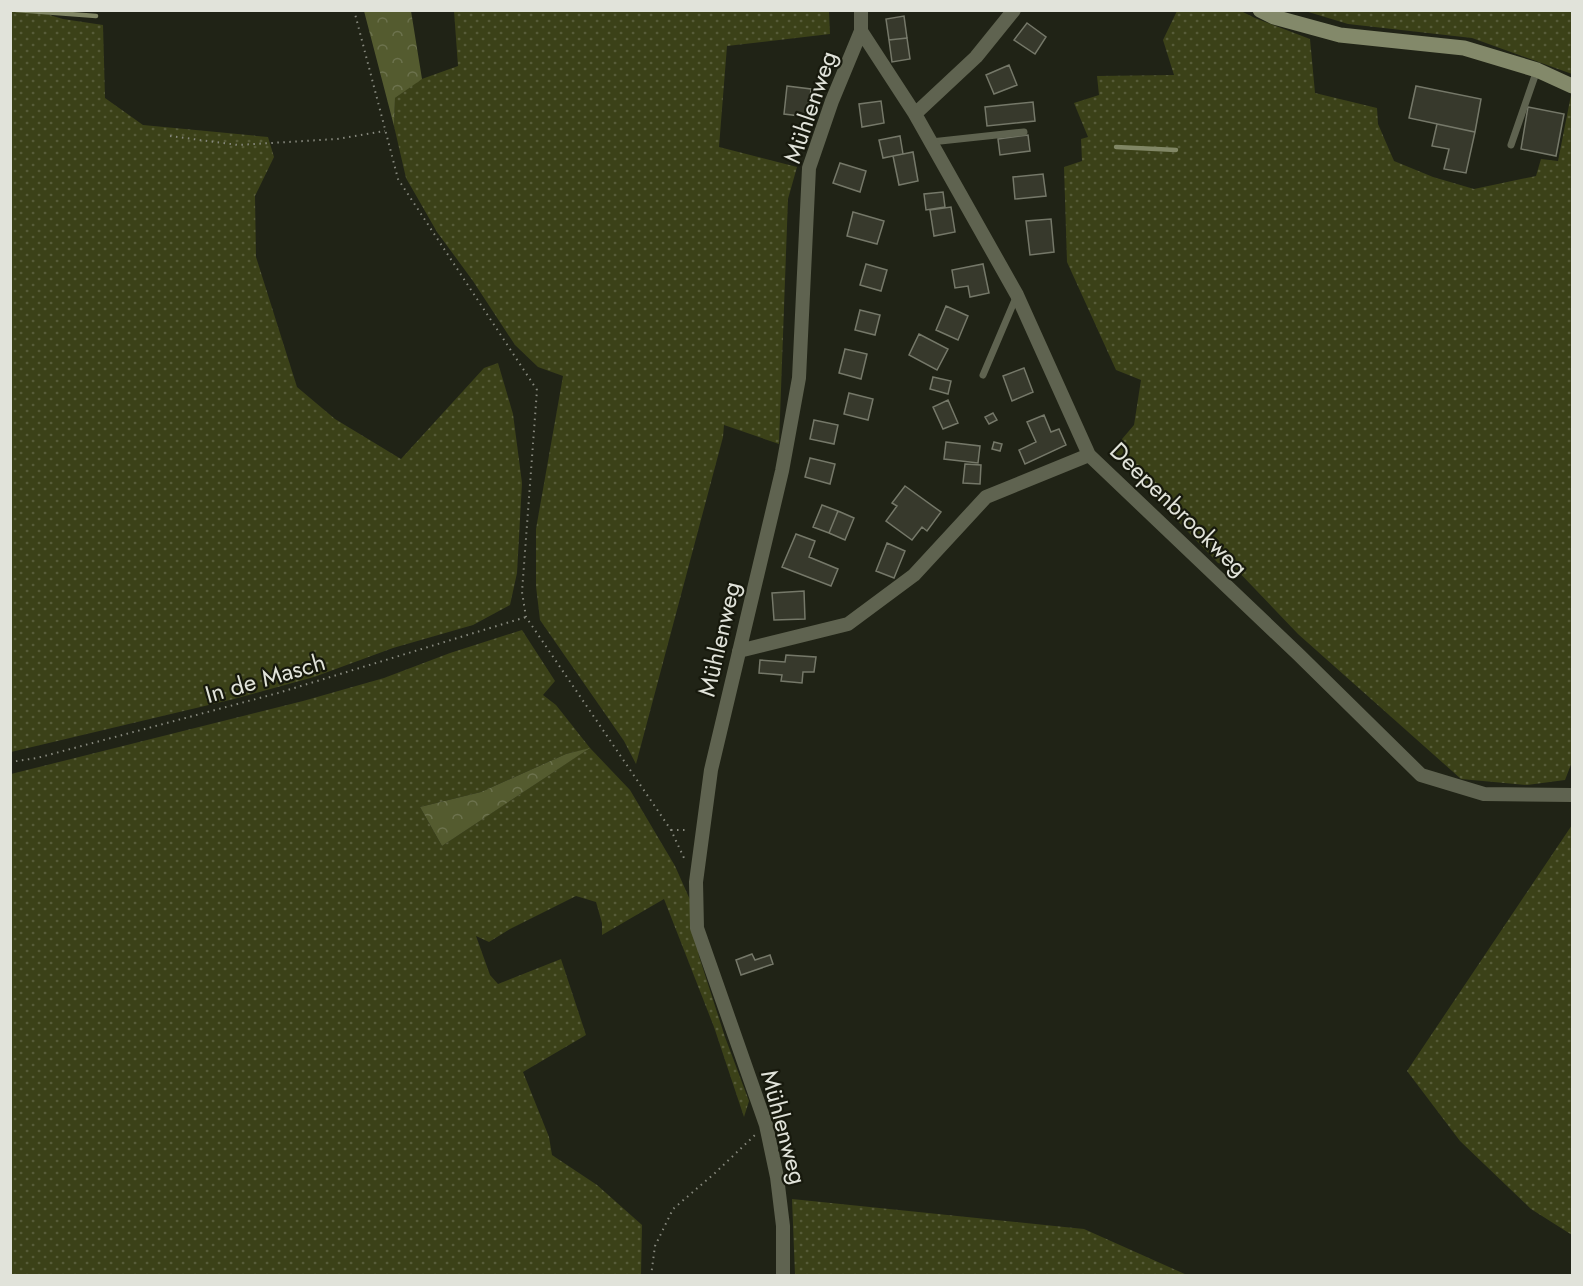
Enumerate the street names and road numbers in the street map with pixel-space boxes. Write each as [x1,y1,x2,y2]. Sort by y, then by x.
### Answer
street label: Mühlenweg [774,46,846,168]
street label: Deepenbrookweg [1102,434,1256,584]
street label: Mühlenweg [689,578,749,700]
street label: In de Masch [201,644,329,712]
street label: Mühlenweg [752,1066,816,1188]

